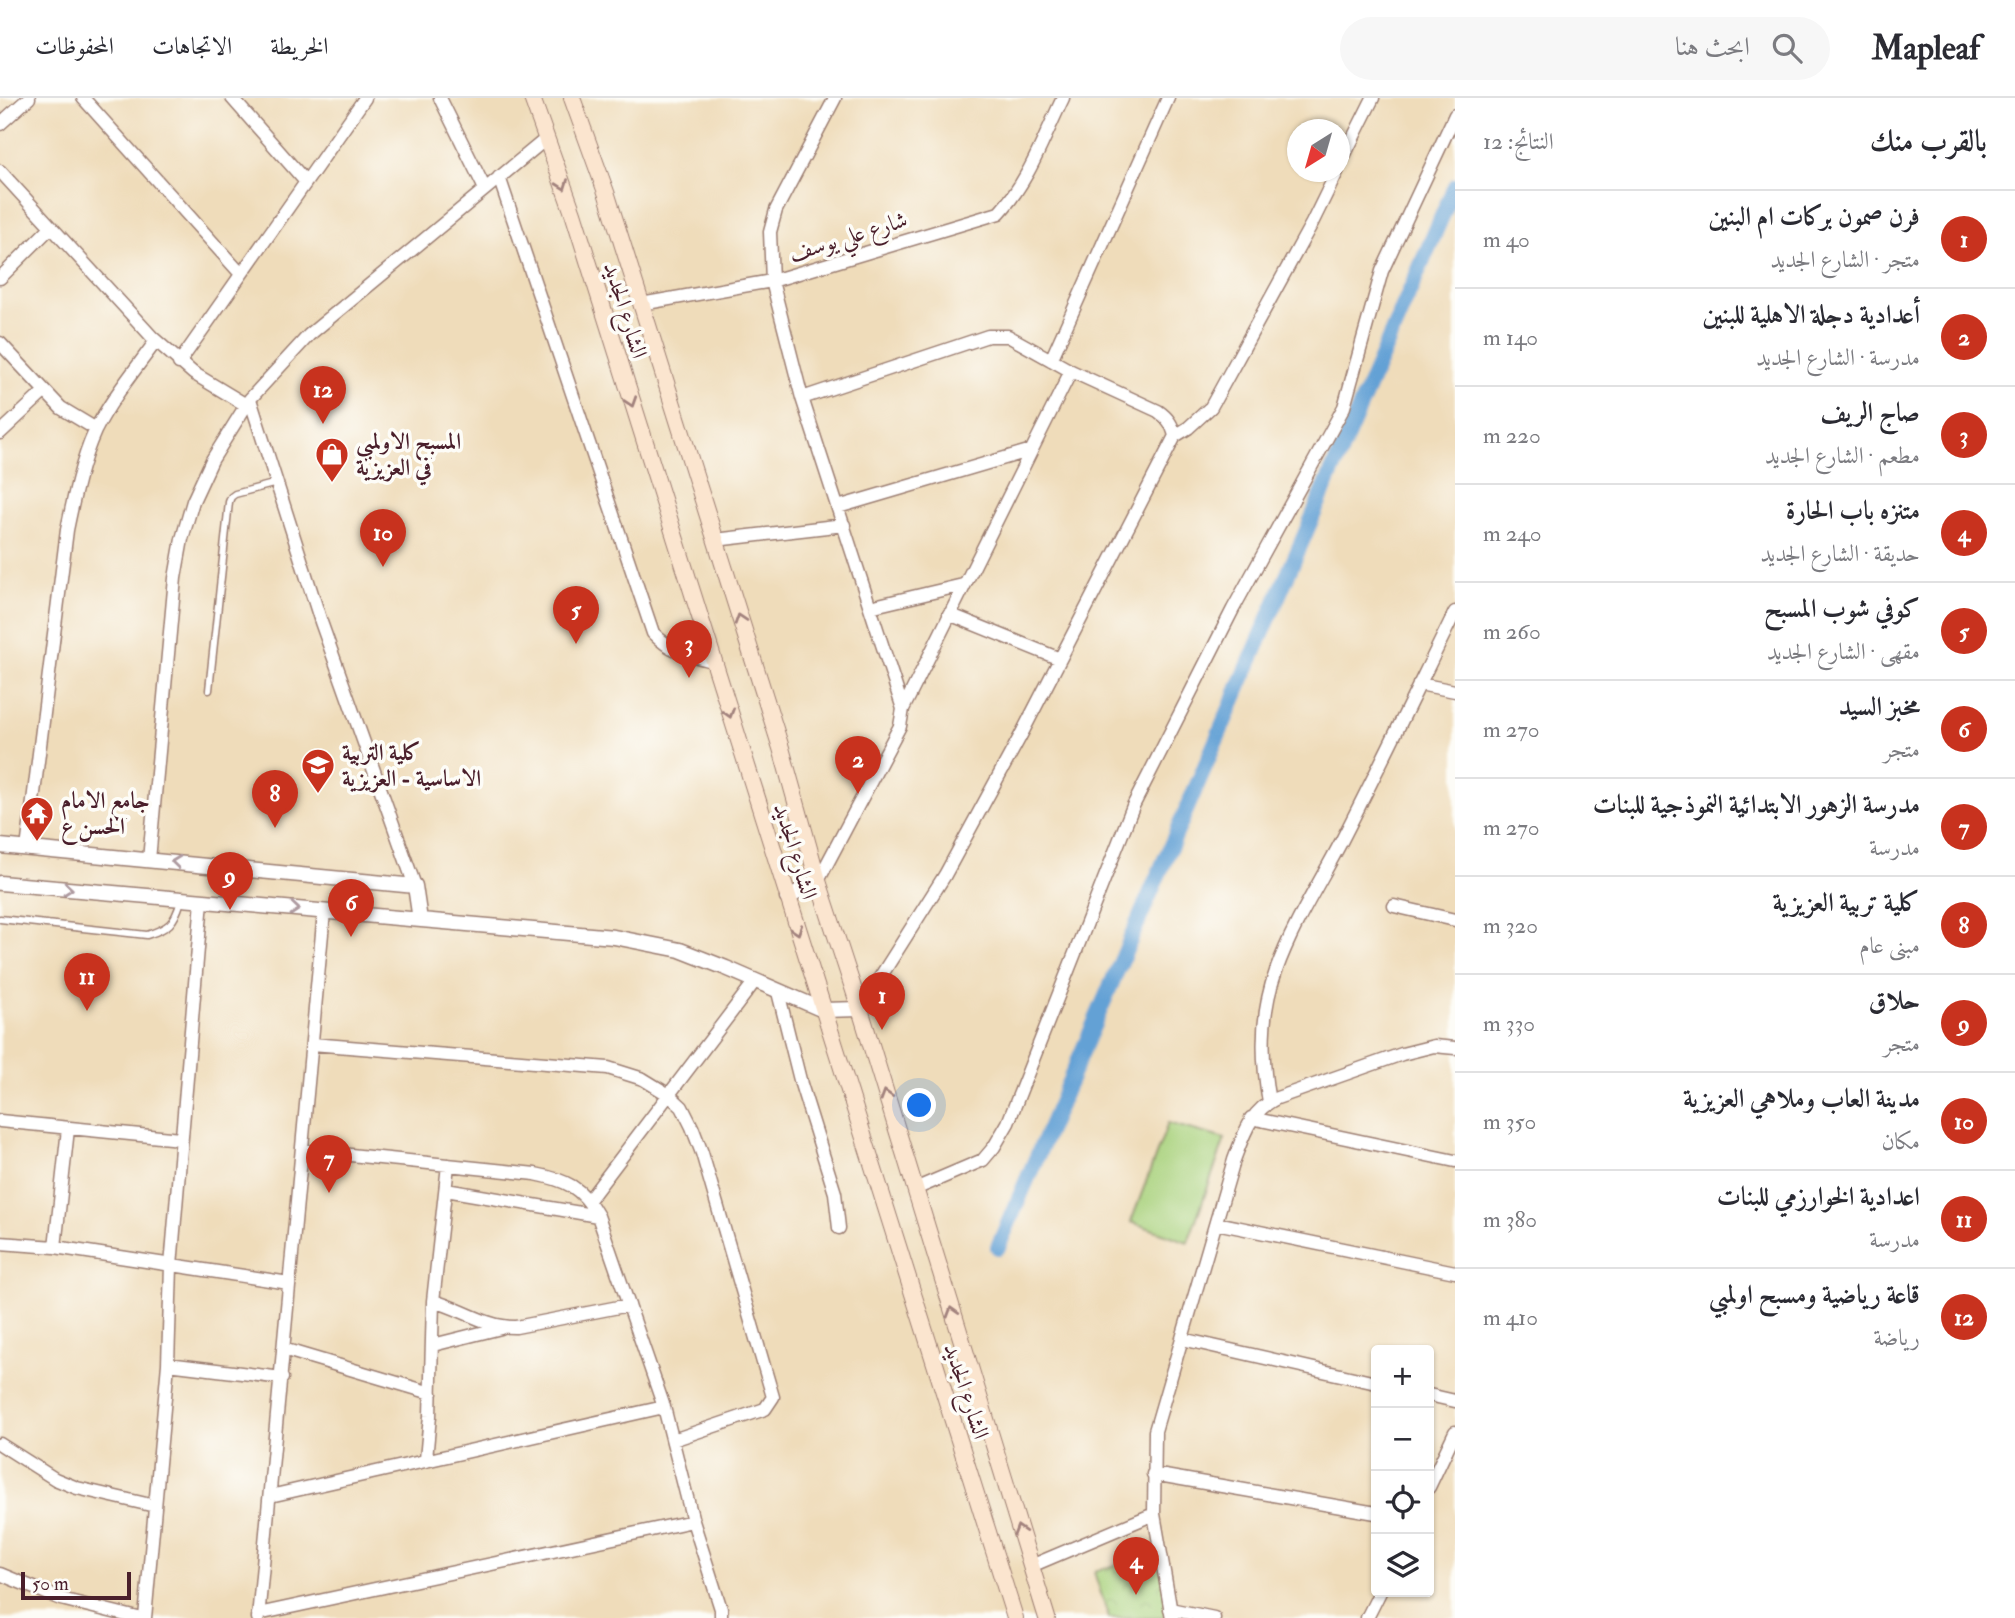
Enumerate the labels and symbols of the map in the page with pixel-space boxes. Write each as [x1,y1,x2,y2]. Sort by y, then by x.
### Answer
north arrow [1287,119,1350,182]
one-way arrow [555,179,569,191]
street label: شارع علي يوسف [785,205,913,276]
street label: الشارع الجديد [592,259,654,363]
pin: 12 [300,366,346,424]
one-way arrow [623,396,638,408]
place label: المسبح الاولمبي في العزيزية [356,427,461,486]
shop icon: المسبح الاولمبي في العزيزية [313,435,351,484]
pin: 10 [360,509,406,567]
pin: 5 [553,586,599,644]
one-way arrow [734,614,749,626]
pin: 3 [666,620,712,678]
one-way arrow [721,707,736,719]
pin: 2 [835,736,881,794]
place label: كلية التربية الاساسية - العزيزية [342,738,481,793]
school or university icon: كلية التربية الاساسية - العزيزية [299,746,337,795]
pin: 8 [252,770,298,828]
place label: جامع الامام الحسن ع [61,786,150,845]
temple icon: جامع الامام الحسن ع [18,794,56,843]
street label: الشارع الجديد [762,800,824,904]
pin: 9 [207,852,253,910]
one-way arrow [170,855,181,870]
pin: 6 [328,879,374,937]
one-way arrow [63,881,74,896]
one-way arrow [289,901,300,916]
one-way arrow [789,923,803,936]
pin: 11 [64,953,110,1011]
pin: 1 [859,972,905,1030]
your location [902,1088,936,1122]
one-way arrow [880,1089,894,1101]
pin: 7 [306,1135,352,1193]
one-way arrow [946,1306,961,1318]
street label: الشارع الجديد [933,1340,996,1444]
one-way arrow [1012,1524,1027,1536]
pin: 4 [1113,1537,1159,1595]
scale bar [21,1569,131,1601]

